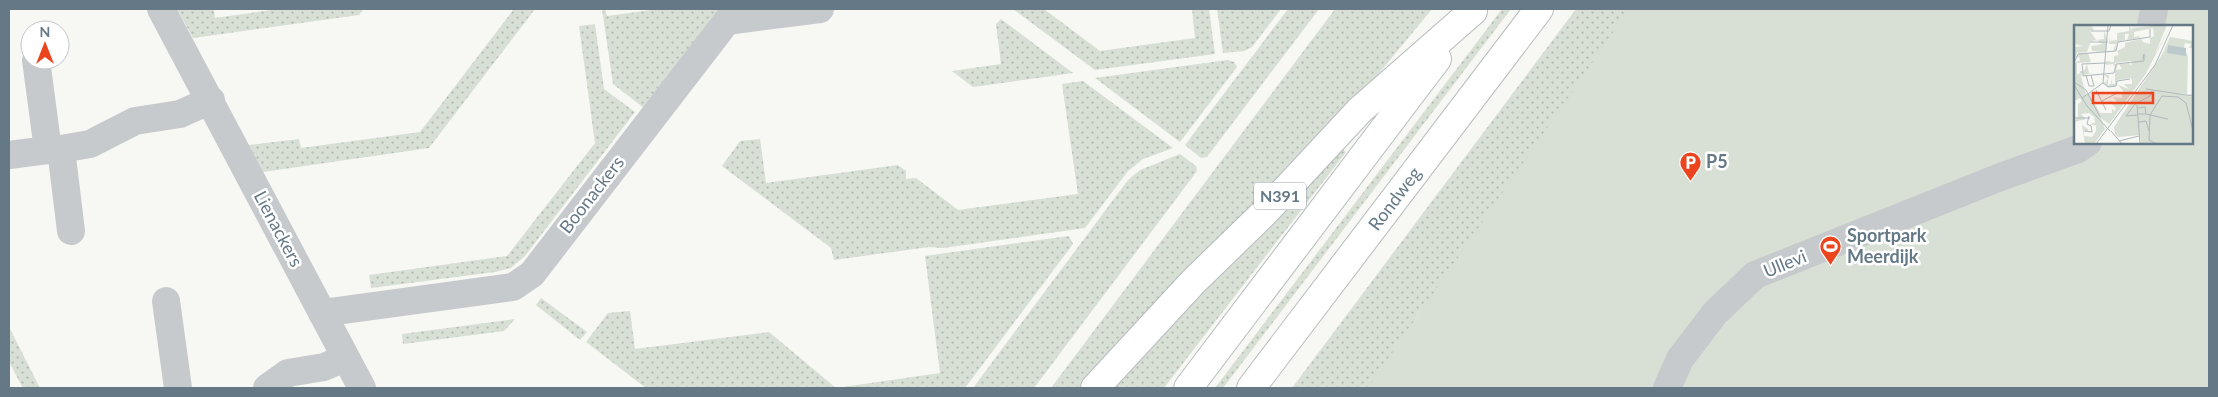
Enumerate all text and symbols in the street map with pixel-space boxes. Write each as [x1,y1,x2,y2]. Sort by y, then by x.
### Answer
north arrow [20,20,70,70]
text: N [40,23,50,40]
inset map [2074,25,2193,144]
parking icon: P5 [1678,150,1702,181]
place label: P5 [1706,150,1728,172]
street label: Boonackers [554,151,628,237]
street label: Rondweg [1363,162,1425,235]
road number: N391 [1254,182,1306,210]
street label: Lienackers [250,187,308,271]
place label: Sportpark Meerdijk [1847,224,1927,267]
sports icon: Sportpark Meerdijk [1819,234,1843,265]
street label: Ullevi [1760,245,1809,282]

